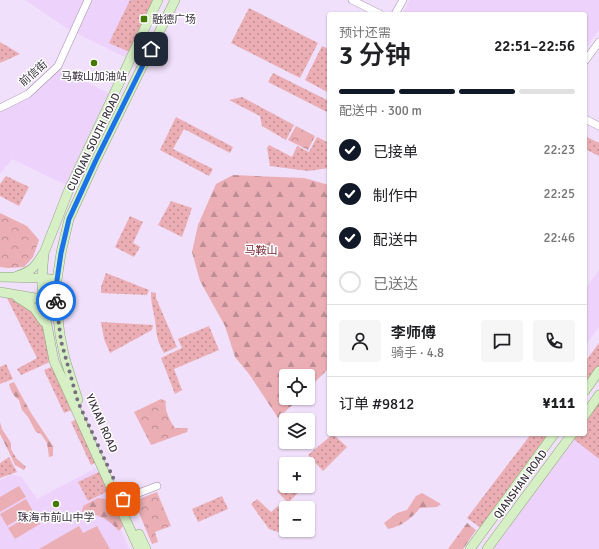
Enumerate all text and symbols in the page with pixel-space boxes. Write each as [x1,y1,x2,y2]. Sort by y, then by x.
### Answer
place label: 融德广场 [152,13,196,26]
marker: 融德广场 [139,14,149,24]
text: 预计还需 [339,25,391,41]
pin [134,32,168,66]
text: 22:51–22:56 [494,37,575,55]
icon: home [140,38,162,60]
text: 3 分钟 [339,40,411,72]
street label: 前信街 [17,58,50,89]
marker: 马鞍山加油站 [89,58,99,68]
place label: 马鞍山加油站 [61,70,127,83]
street label: CUIQIAN SOUTH ROAD [64,91,123,193]
text: 配送中 · 300 m [339,103,422,119]
icon: check [339,139,361,161]
text: 22:23 [543,142,575,158]
text: 已接单 [373,143,418,161]
icon: check [339,183,361,205]
text: 22:25 [543,186,575,202]
text: 制作中 [373,187,418,205]
icon: check [339,227,361,249]
text: 22:46 [543,230,575,246]
text: 配送中 [373,231,418,249]
park label: 马鞍山 [245,244,278,257]
text: 已送达 [373,275,418,293]
courier [36,281,76,321]
icon: bike [45,290,67,312]
button: person [339,320,381,362]
button: chat [481,320,523,362]
button: phone [533,320,575,362]
text: 李师傅 [391,324,436,342]
text: 骑手 · 4.8 [391,345,444,361]
map controls [279,369,315,537]
button: locate [279,369,315,405]
street label: YIXIAN ROAD [83,392,120,454]
text: ¥111 [543,394,575,412]
text: 订单 #9812 [339,395,414,413]
button: layers [279,413,315,449]
street label: QIANSHAN ROAD [491,447,550,521]
button: + [279,457,315,493]
pin [106,482,140,516]
icon: bag [112,488,134,510]
marker: 珠海市前山中学 [51,499,61,509]
button: − [279,501,315,537]
place label: 珠海市前山中学 [18,511,95,524]

